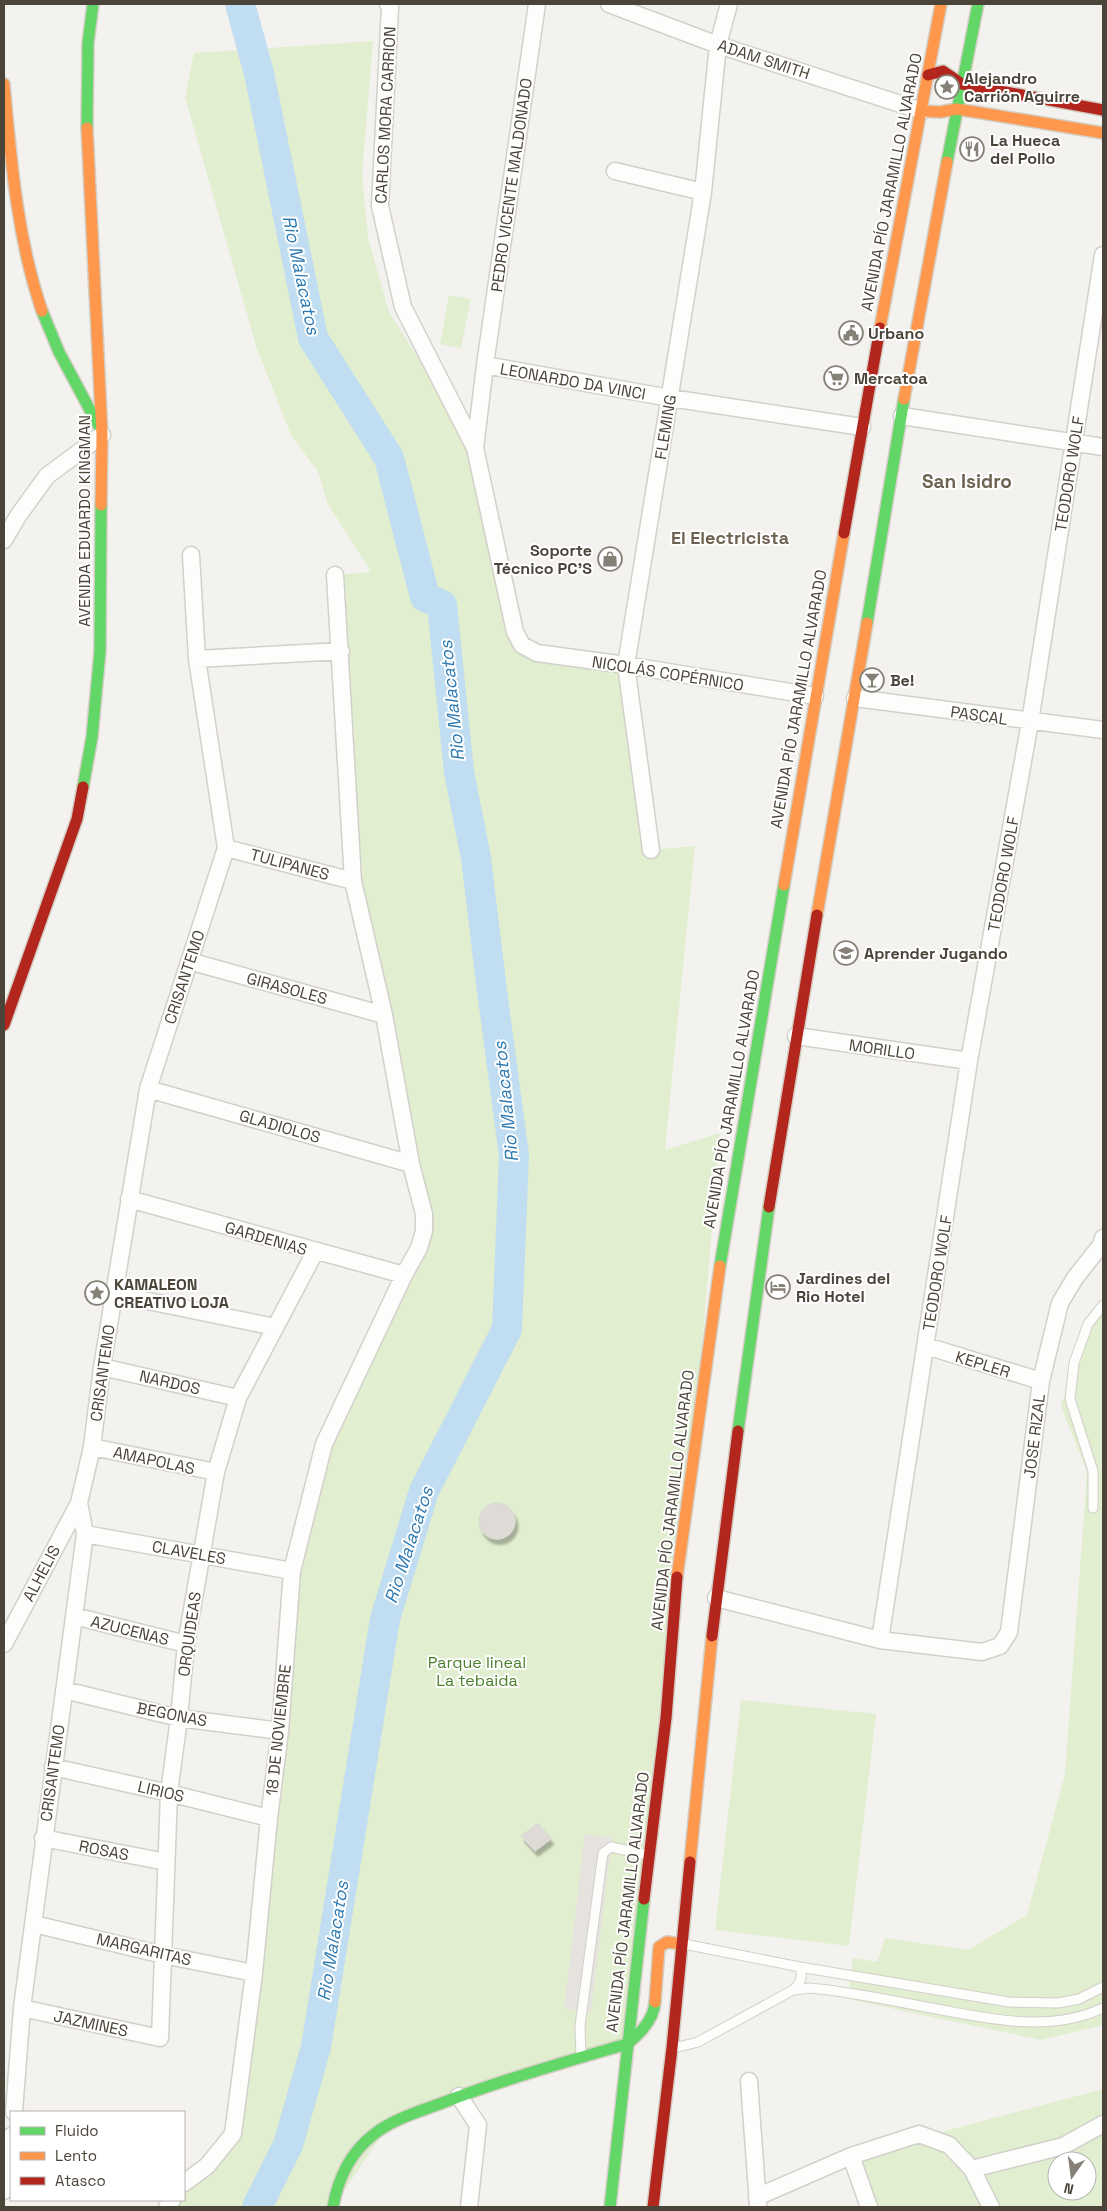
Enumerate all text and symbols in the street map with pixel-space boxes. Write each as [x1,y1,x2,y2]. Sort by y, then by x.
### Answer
street label: CARLOS MORA CARRION [370,26,401,204]
street label: ADAM SMITH [715,35,813,84]
street label: AVENIDA PÍO JARAMILLO ALVARADO [856,51,927,313]
place label: Alejandro Carrión Aguirre [964,68,1080,107]
place icon: Alejandro Carrión Aguirre [934,74,960,100]
street label: PEDRO VICENTE MALDONADO [486,77,537,294]
place label: La Hueca del Pollo [990,130,1060,169]
restaurant icon: La Hueca del Pollo [959,136,985,162]
water label: Rio Malacatos [278,213,325,337]
public building icon: Urbano [838,320,864,346]
place label: Urbano [868,323,924,344]
street label: LEONARDO DA VINCI [498,358,647,405]
supermarket icon: Mercatoa [823,365,849,391]
place label: Mercatoa [854,368,928,389]
street label: FLEMING [650,393,681,461]
street label: TEODORO WOLF [1050,414,1089,533]
street label: AVENIDA EDUARDO KINGMAN [74,415,95,627]
district label: San Isidro [922,469,1012,494]
district label: El Electricista [671,526,790,549]
place label: Soporte Técnico PC'S [494,540,592,579]
shop icon: Soporte Técnico PC'S [597,546,623,572]
street label: AVENIDA PÍO JARAMILLO ALVARADO [765,568,832,830]
water label: Rio Malacatos [434,639,469,762]
street label: NICOLÁS COPÉRNICO [591,651,745,696]
bar icon: Be! [859,667,885,693]
place label: Be! [890,670,915,691]
street label: PASCAL [949,701,1009,730]
street label: TEODORO WOLF [983,814,1024,933]
street label: TULIPANES [248,844,332,885]
street label: CRISANTEMO [159,927,210,1027]
school or university icon: Aprender Jugando [833,940,859,966]
place label: Aprender Jugando [864,943,1008,964]
street label: GIRASOLES [244,968,330,1009]
street label: AVENIDA PÍO JARAMILLO ALVARADO [698,968,765,1230]
street label: MORILLO [848,1034,916,1065]
water label: Rio Malacatos [488,1040,523,1163]
street label: GLADIOLOS [237,1105,323,1148]
street label: TEODORO WOLF [918,1213,957,1332]
street label: GARDENIAS [222,1217,310,1260]
place label: Jardines del Rio Hotel [796,1268,890,1307]
place label: KAMALEON CREATIVO LOJA [114,1274,229,1313]
hotel icon: Jardines del Rio Hotel [765,1274,791,1300]
place icon: KAMALEON CREATIVO LOJA [84,1280,110,1306]
street label: CRISANTEMO [85,1323,120,1423]
street label: KEPLER [953,1346,1013,1383]
street label: NARDOS [137,1365,203,1400]
street label: AVENIDA PÍO JARAMILLO ALVARADO [646,1369,699,1632]
street label: JOSE RIZAL [1019,1392,1050,1480]
street label: AMAPOLAS [111,1442,197,1479]
water label: Rio Malacatos [379,1483,438,1606]
street label: CLAVELES [150,1536,228,1569]
street label: ALHELIS [18,1541,65,1605]
street label: ORQUIDEAS [173,1590,206,1678]
street label: AZUCENAS [89,1611,171,1650]
park label: Parque lineal La tebaida [428,1652,526,1691]
street label: 18 DE NOVIEMBRE [261,1663,296,1797]
street label: BEGONAS [135,1697,209,1732]
street label: CRISANTEMO [35,1723,70,1823]
street label: AVENIDA PÍO JARAMILLO ALVARADO [601,1771,654,2034]
street label: LIRIOS [136,1776,186,1807]
street label: ROSAS [77,1835,131,1866]
water label: Rio Malacatos [312,1879,353,2003]
street label: MARGARITAS [94,1928,194,1971]
street label: JAZMINES [52,2005,130,2042]
legend [10,2111,185,2201]
text: Fluido [55,2121,99,2140]
text: Lento [55,2146,97,2165]
north arrow [1047,2151,1097,2201]
text: Atasco [55,2171,106,2190]
text: N [1062,2179,1076,2198]

